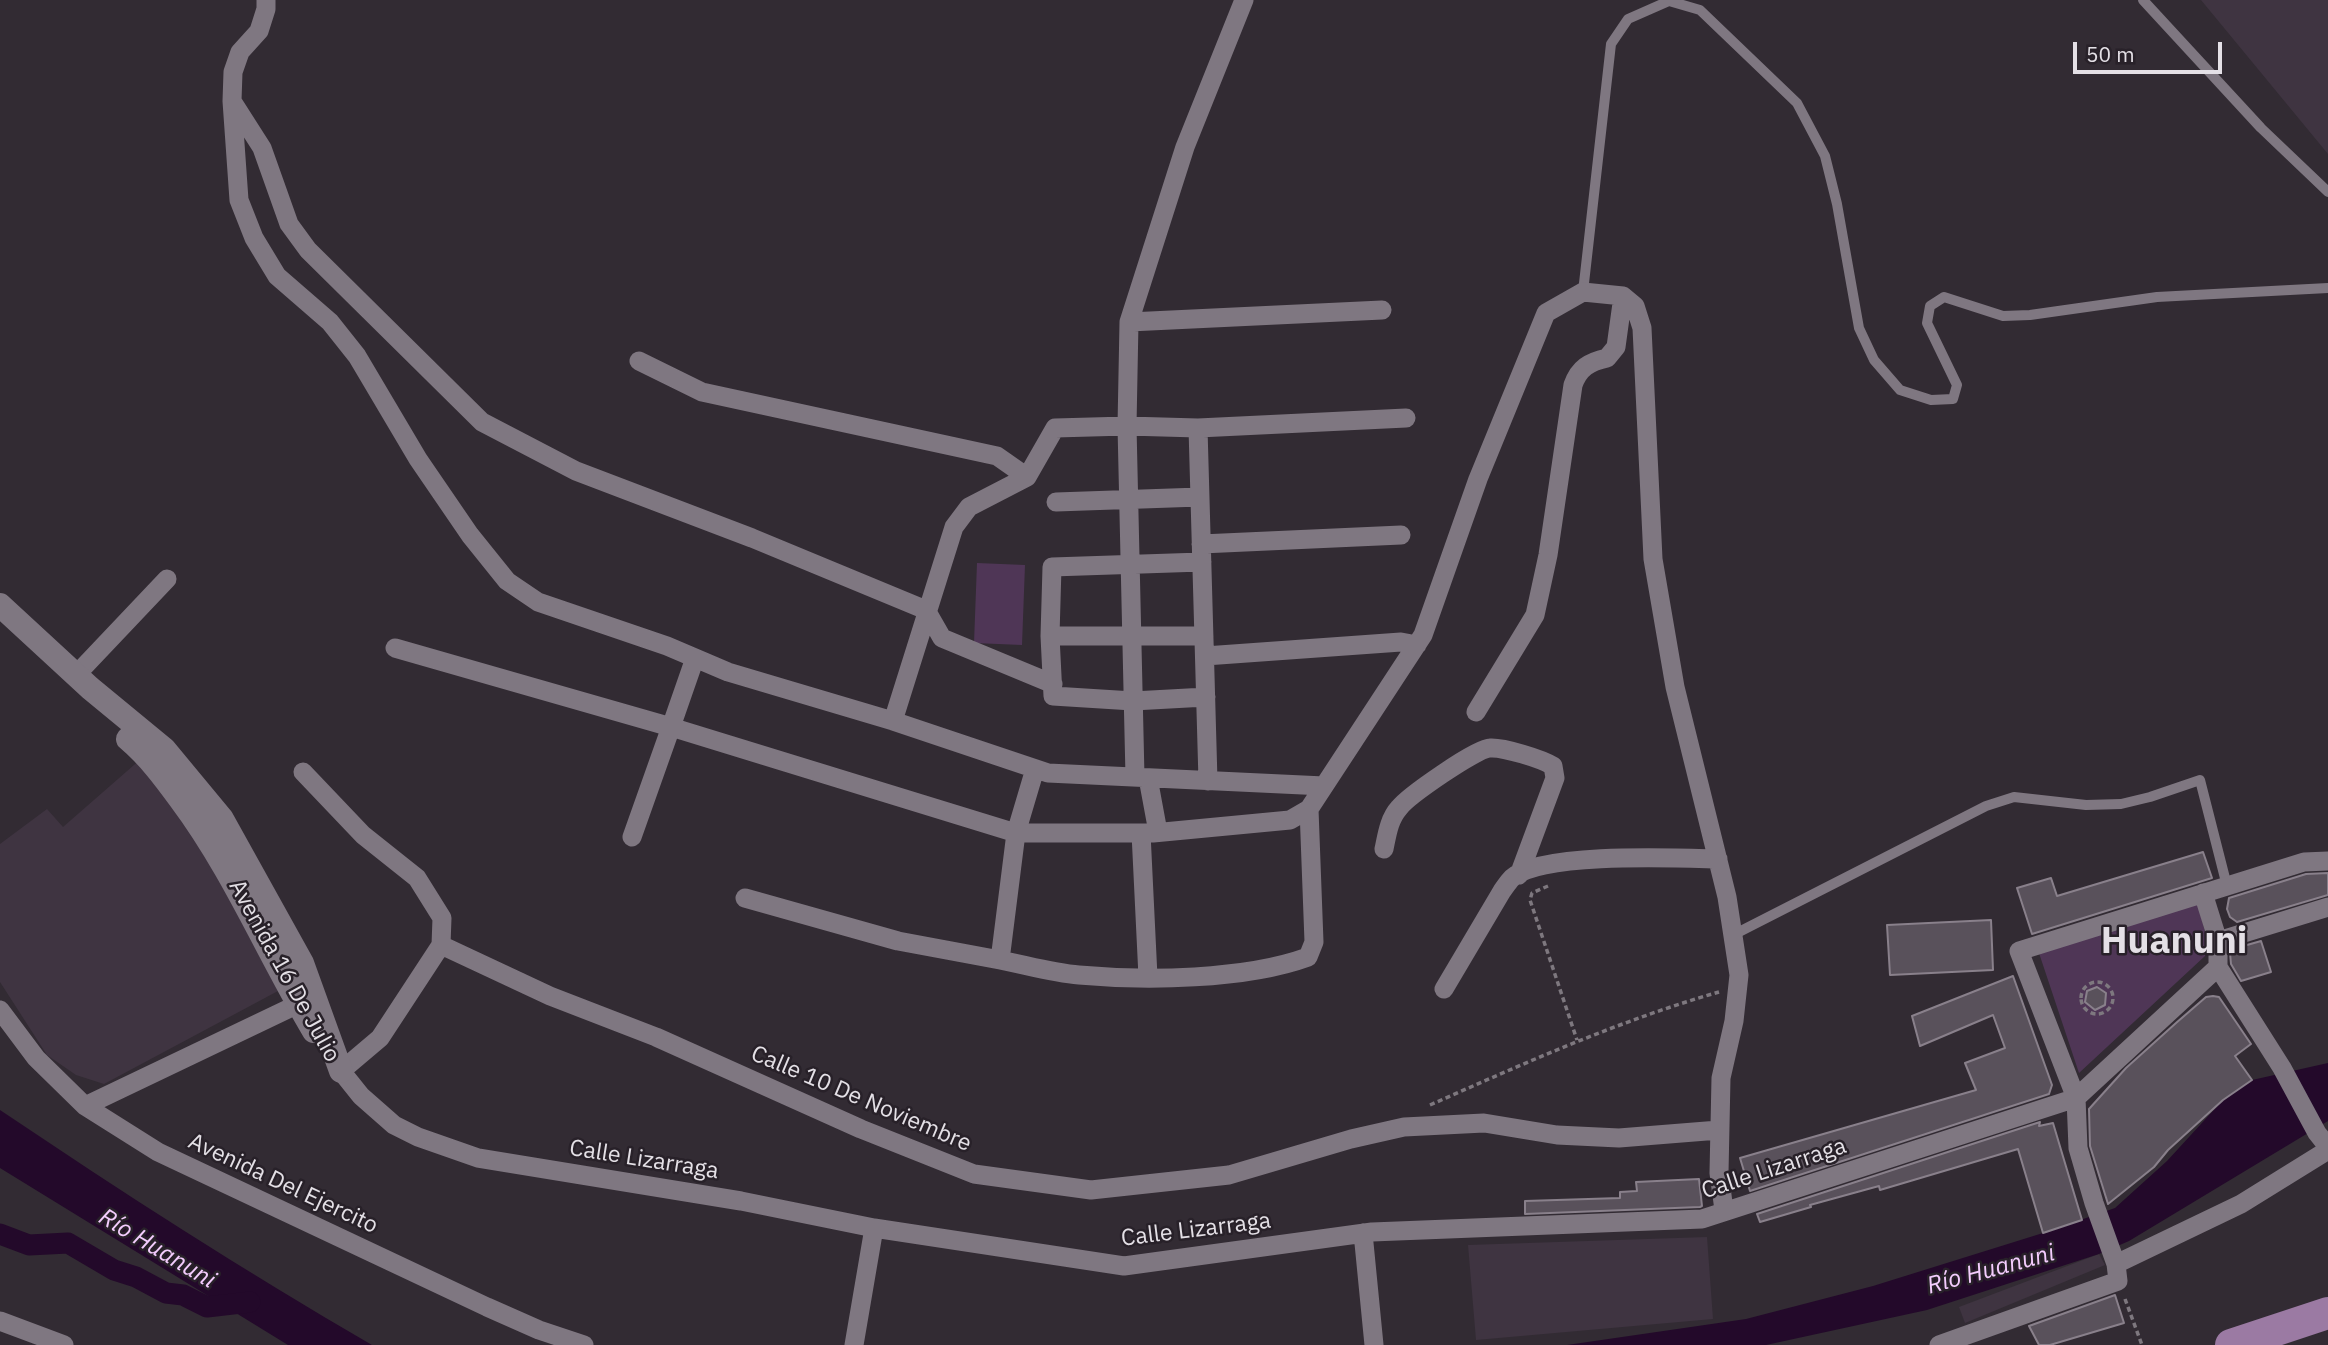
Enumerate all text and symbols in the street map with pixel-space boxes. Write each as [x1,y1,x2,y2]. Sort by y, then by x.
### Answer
scale bar [2076,28,2225,72]
text: 50 m [2086,40,2135,68]
street label: Avenida 16 De Julio [222,875,346,1067]
district label: Huanuni [2101,920,2247,964]
street label: Calle 10 De Noviembre [747,1040,975,1158]
street label: Avenida Del Ejercito [184,1128,382,1240]
street label: Calle Lizarraga [1698,1133,1850,1205]
street label: Calle Lizarraga [567,1135,721,1185]
water label: Río Huanuni [93,1203,221,1295]
street label: Calle Lizarraga [1120,1207,1272,1253]
water label: Río Huanuni [1924,1239,2058,1301]

